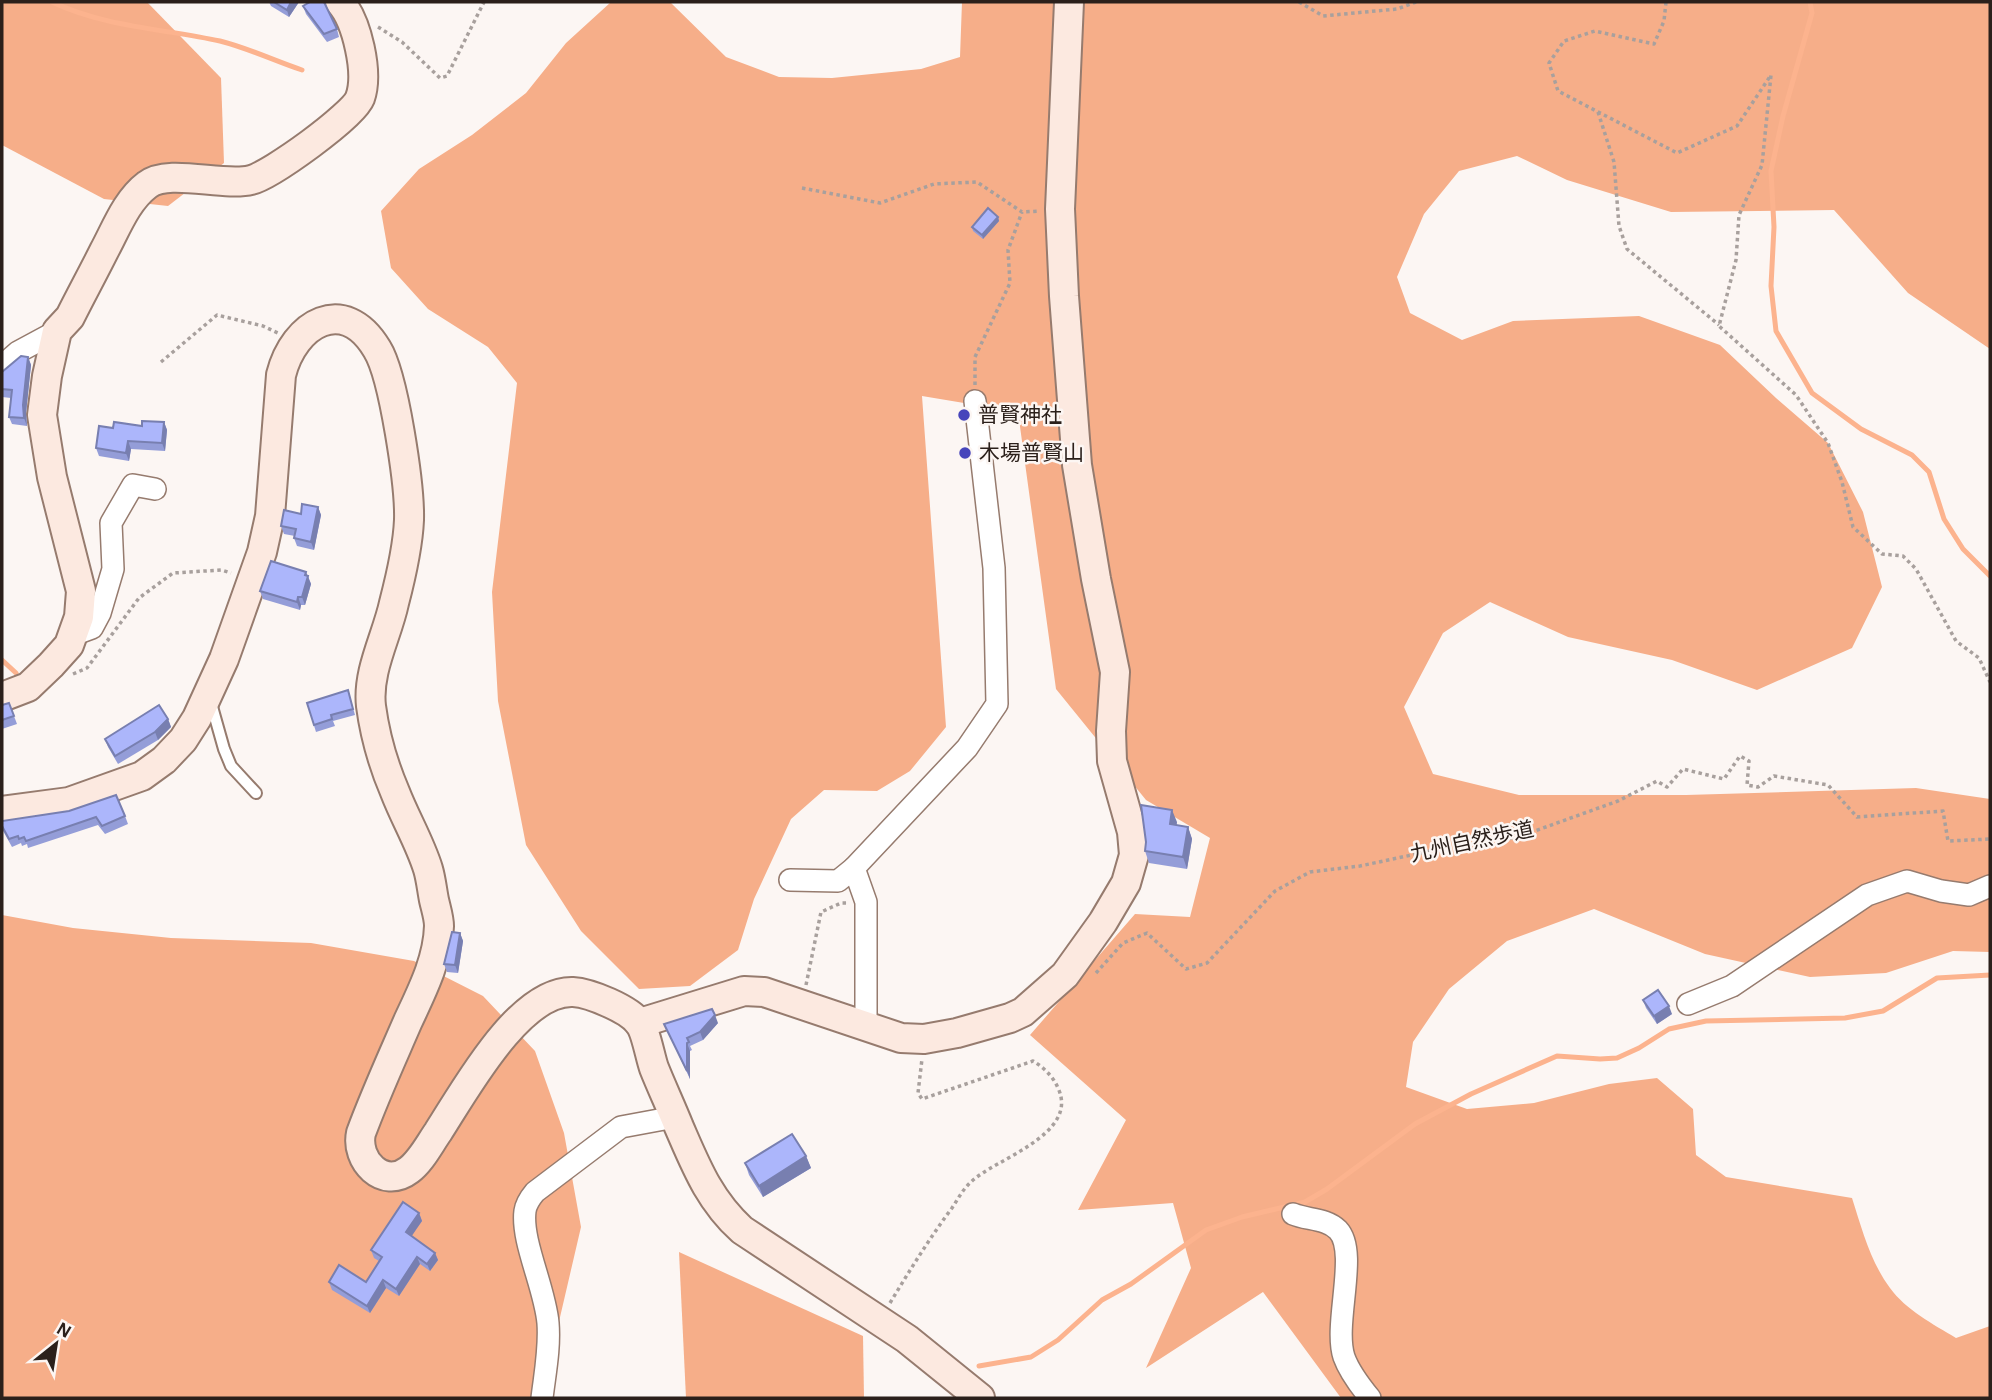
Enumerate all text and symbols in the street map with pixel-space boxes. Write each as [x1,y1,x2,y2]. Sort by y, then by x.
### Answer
place label: 普賢神社 [978,404,1062,426]
marker: 普賢神社 [956,407,972,423]
place label: 木場普賢山 [979,442,1084,464]
marker: 木場普賢山 [957,445,973,461]
street label: 九州自然歩道 [1408,818,1536,865]
north arrow [21,1309,91,1379]
text: N [53,1319,74,1342]

